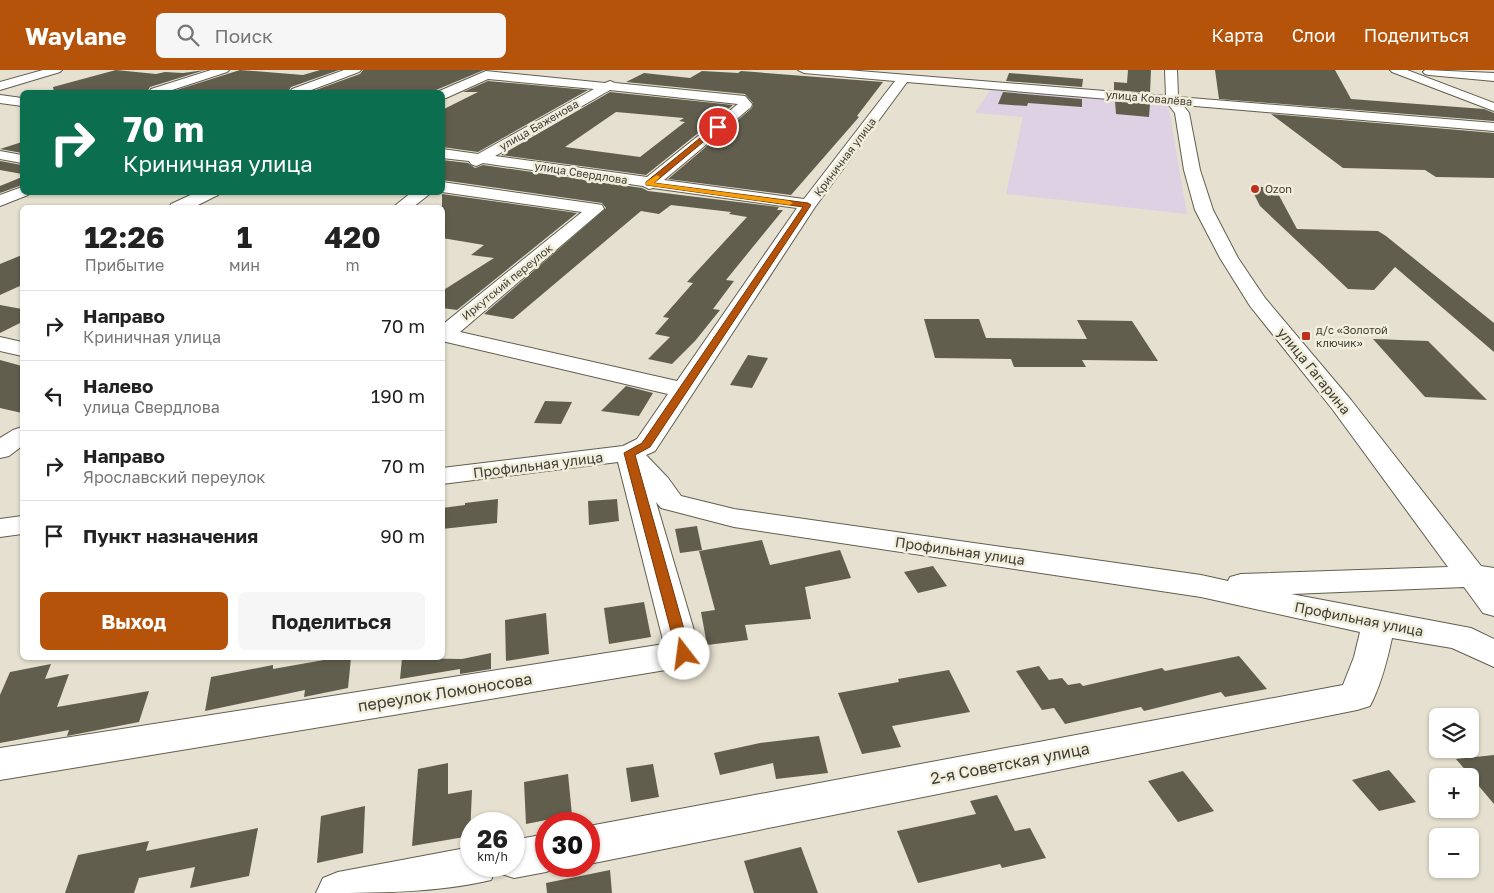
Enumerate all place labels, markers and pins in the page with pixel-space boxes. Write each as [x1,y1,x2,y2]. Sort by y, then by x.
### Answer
pin [697,106,739,148]
place label: Ozon [1265,182,1292,195]
marker: Ozon [1249,183,1261,195]
place label: д/с «Золотой ключик» [1316,323,1388,349]
marker: д/с «Золотой ключик» [1300,330,1312,342]

